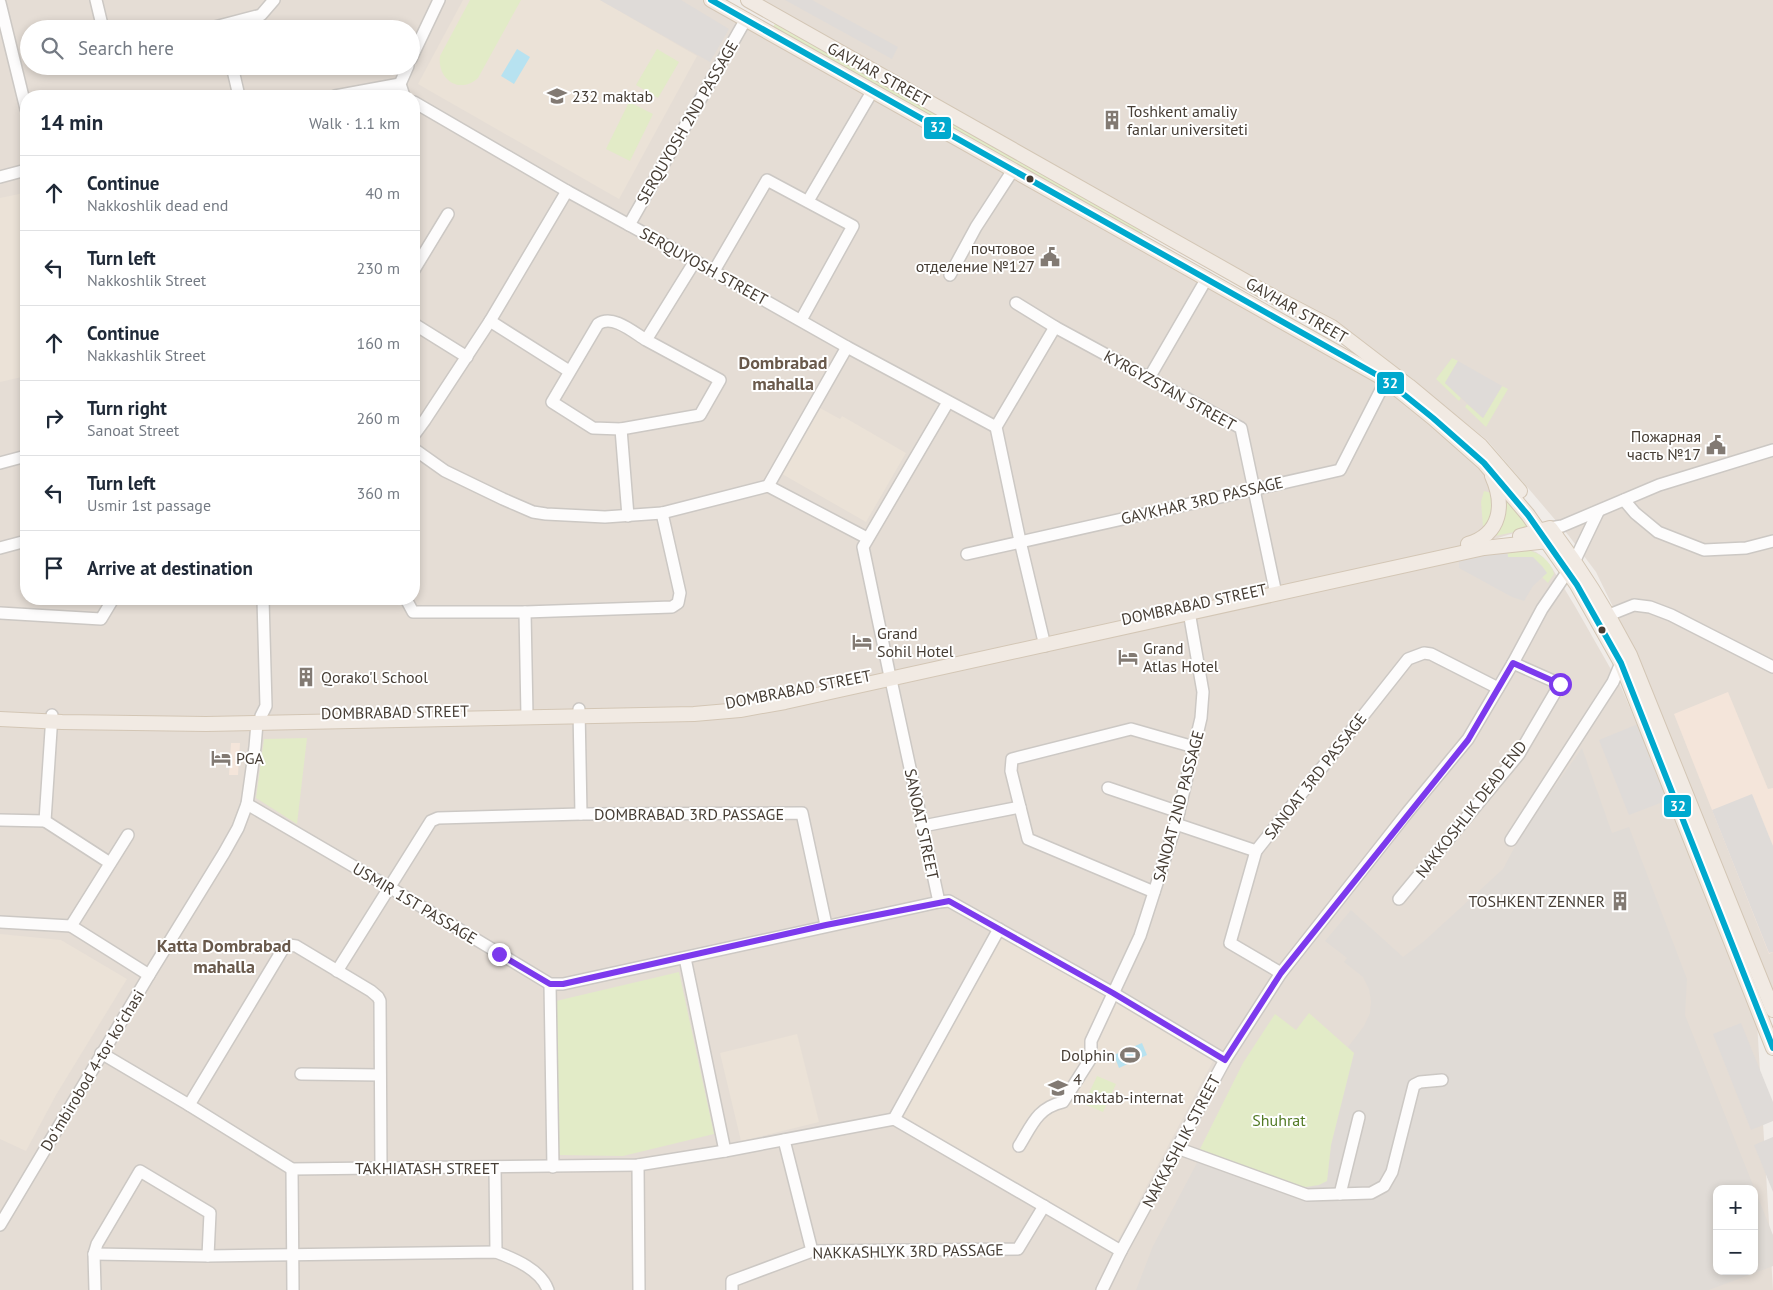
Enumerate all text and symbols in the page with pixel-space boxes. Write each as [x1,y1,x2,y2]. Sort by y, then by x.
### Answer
search box [20,20,420,75]
icon: search [38,34,66,62]
text: Search here [78,36,174,60]
street label: SERQUYOSH 2ND PASSAGE [632,37,742,207]
street label: GAVHAR STREET [824,38,934,111]
school or university icon: 232 maktab [546,85,568,107]
place label: 232 maktab [572,86,653,106]
place label: Toshkent amaliy fanlar universiteti [1127,101,1248,139]
text: 14 min [40,109,103,136]
building icon: Toshkent amaliy fanlar universiteti [1101,109,1123,131]
text: Walk · 1.1 km [309,113,400,133]
line badge: 32 [923,116,952,140]
text: 32 [930,118,946,136]
text: Continue [87,171,159,195]
unlabelled marker [1025,174,1035,184]
icon: ahead [40,179,68,207]
text: 40 m [365,183,400,203]
text: Nakkoshlik dead end [87,195,228,215]
street label: SERQUYOSH STREET [637,223,771,309]
place label: почтовое отделение №127 [916,238,1035,276]
text: Turn left [87,246,156,270]
public building icon: почтовое отделение №127 [1039,246,1061,268]
icon: left [40,254,68,282]
text: 230 m [357,258,400,278]
text: Nakkoshlik Street [87,270,206,290]
street label: GAVHAR STREET [1242,273,1352,347]
text: Continue [87,321,159,345]
icon: ahead [40,329,68,357]
text: 160 m [357,333,400,353]
text: Nakkashlik Street [87,345,206,365]
street label: KYRGYZSTAN STREET [1101,345,1240,435]
district label: Dombrabad mahalla [739,351,827,395]
line badge: 32 [1376,371,1405,395]
text: 32 [1382,374,1398,392]
text: Turn right [87,396,167,420]
icon: right [40,404,68,432]
text: 260 m [357,408,400,428]
text: Sanoat Street [87,420,179,440]
place label: Пожарная часть №17 [1627,426,1701,464]
public building icon: Пожарная часть №17 [1705,434,1727,456]
text: Turn left [87,471,156,495]
street label: GAVKHAR 3RD PASSAGE [1119,472,1285,528]
icon: left [40,479,68,507]
text: 360 m [357,483,400,503]
text: Usmir 1st passage [87,495,211,515]
icon: arrive [40,554,68,582]
text: Arrive at destination [87,556,253,580]
street label: DOMBRABAD STREET [1119,579,1269,629]
place label: Grand Sohil Hotel [877,623,954,661]
unlabelled marker [1597,625,1607,635]
hotel icon: Grand Sohil Hotel [851,631,873,653]
place label: Grand Atlas Hotel [1143,638,1219,676]
hotel icon: Grand Atlas Hotel [1117,646,1139,668]
street label: DOMBRABAD STREET [723,665,873,713]
building icon: Qorako'l School [295,666,317,688]
place label: Qorako'l School [321,667,428,687]
route start [1549,673,1572,696]
street label: DOMBRABAD STREET [321,701,469,723]
street label: SANOAT 3RD PASSAGE [1260,709,1370,843]
street label: SANOAT 2ND PASSAGE [1148,728,1208,884]
street label: NAKKOSHLIK DEAD END [1411,736,1531,882]
hotel icon: PGA [210,747,232,769]
place label: PGA [236,748,264,768]
street label: SANOAT STREET [900,767,944,881]
line badge: 32 [1663,794,1692,818]
text: 32 [1670,797,1686,815]
street label: DOMBRABAD 3RD PASSAGE [594,804,784,824]
street label: USMIR 1ST PASSAGE [349,858,481,948]
building icon: TOSHKENT ZENNER [1609,890,1631,912]
place label: TOSHKENT ZENNER [1469,891,1605,911]
district label: Katta Dombrabad mahalla [157,934,291,978]
route end [488,943,511,966]
street label: Doʻmbirobod 4-tor koʻchasi [36,985,148,1155]
sports icon: Dolphin [1119,1044,1141,1066]
place label: Dolphin [1061,1045,1115,1065]
place label: 4 maktab-internat [1073,1069,1184,1107]
street label: NAKKASHLIK STREET [1138,1071,1224,1211]
school or university icon: 4 maktab-internat [1047,1077,1069,1099]
park label: Shuhrat [1252,1110,1306,1130]
street label: TAKHIATASH STREET [355,1158,499,1178]
map controls [1713,1185,1758,1275]
button: + [1713,1185,1758,1230]
button: − [1713,1230,1758,1275]
street label: NAKKASHLYK 3RD PASSAGE [812,1239,1004,1263]

